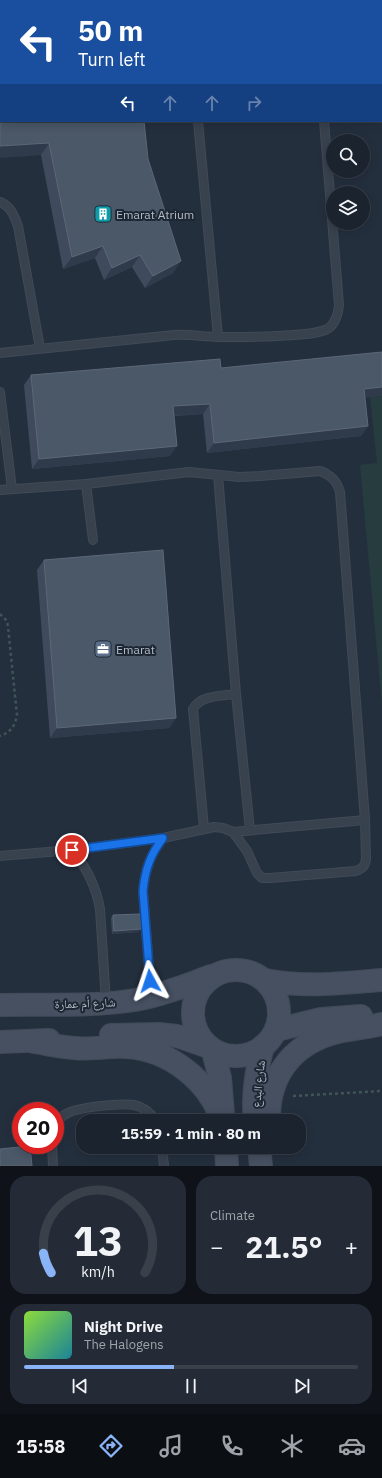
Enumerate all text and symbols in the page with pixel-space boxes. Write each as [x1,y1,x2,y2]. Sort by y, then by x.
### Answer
text: 50 m [78,12,143,49]
icon: left [12,16,64,68]
text: Turn left [78,48,146,71]
icon: left [117,92,139,114]
icon: ahead [159,92,181,114]
icon: ahead [201,92,223,114]
icon: right [243,92,265,114]
map controls [326,134,370,230]
button: search [326,134,370,178]
button: layers [326,186,370,230]
building icon: Emarat Atrium [93,204,113,224]
place label: Emarat Atrium [116,207,194,222]
office icon: Emarat [93,639,113,659]
place label: Emarat [116,642,155,657]
pin [55,833,89,867]
icon: arrive [61,839,83,861]
position arrow [129,960,171,1002]
street label: شارع أم عمارة [54,994,116,1013]
street label: شارع البدع [248,1060,269,1109]
speed limit sign: 20 [12,1102,64,1154]
text: 15:59 · 1 min · 80 m [121,1124,261,1143]
text: Climate [210,1207,255,1224]
text: 13 [73,1213,123,1267]
text: 21.5° [245,1227,323,1266]
text: − [210,1232,223,1261]
text: + [345,1232,358,1261]
text: km/h [81,1262,115,1281]
text: Night Drive [84,1317,163,1336]
text: The Halogens [84,1336,164,1353]
icon: previous [69,1375,91,1397]
icon: pause [180,1375,202,1397]
icon: next [291,1375,313,1397]
icon: directions [97,1432,125,1460]
icon: music [157,1432,185,1460]
icon: phone [218,1432,246,1460]
icon: climate [278,1432,306,1460]
icon: car [338,1432,366,1460]
text: 15:58 [16,1435,65,1458]

